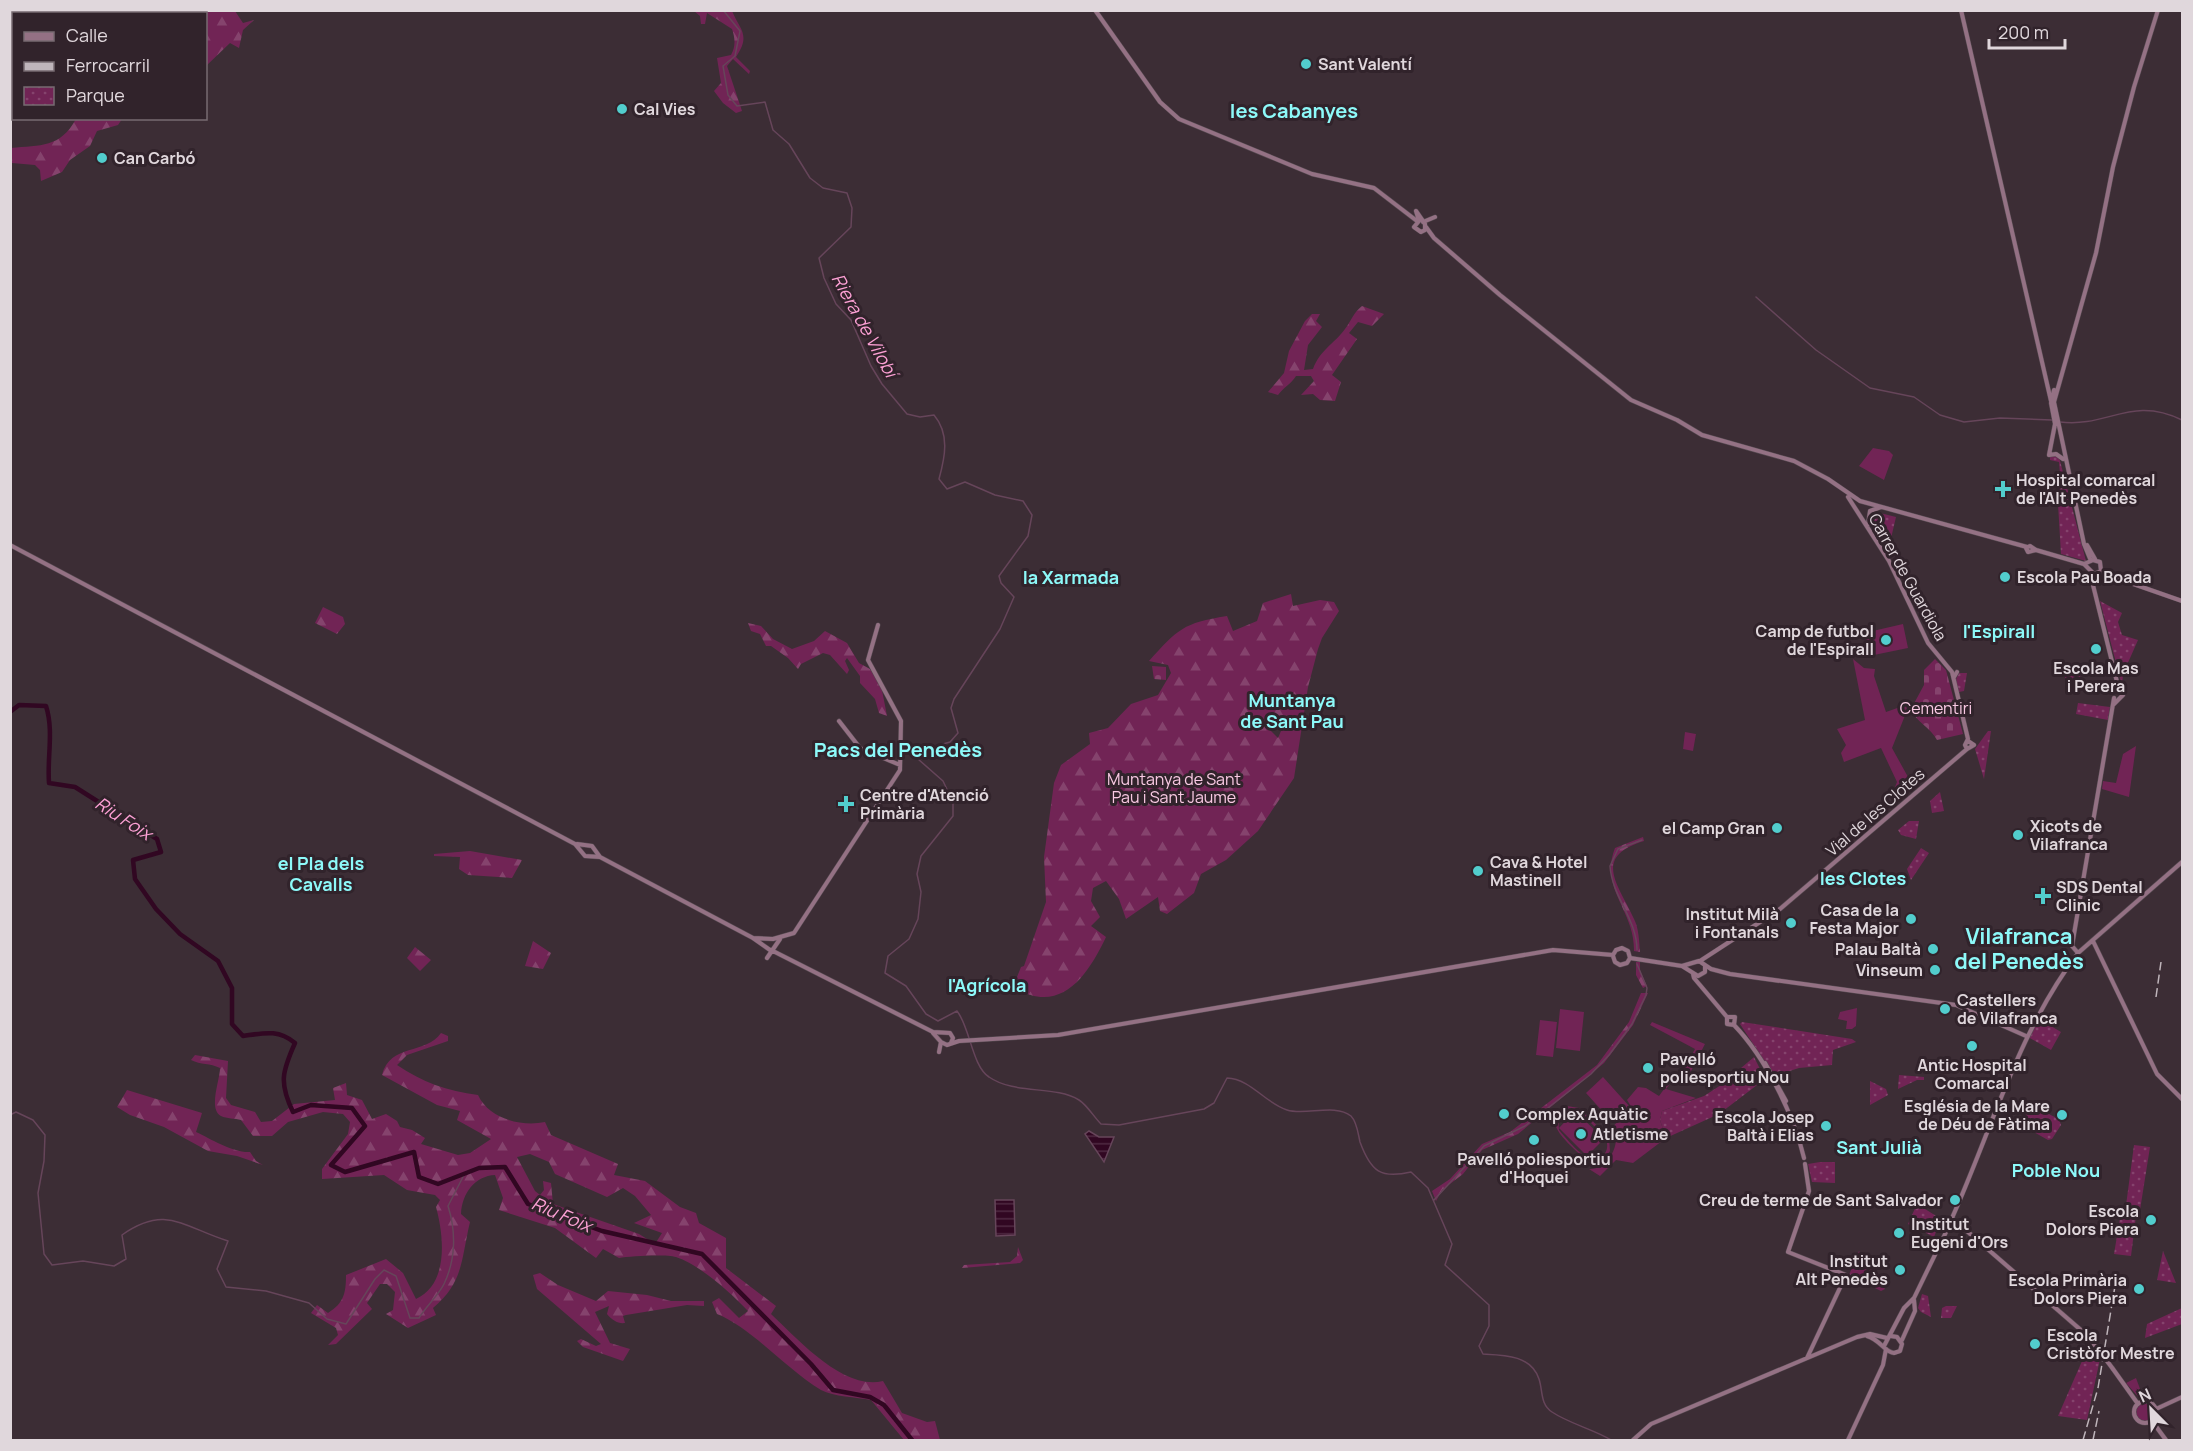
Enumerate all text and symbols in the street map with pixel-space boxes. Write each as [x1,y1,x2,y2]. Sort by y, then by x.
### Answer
legend [12,12,207,120]
scale bar [1989,12,2066,50]
text: 200 m [1998,20,2049,44]
text: Calle [66,23,108,47]
text: Ferrocarril [66,53,150,77]
place label: Sant Valentí [1318,53,1412,75]
marker: Sant Valentí [1299,57,1313,71]
text: Parque [66,83,125,107]
district label: les Cabanyes [1230,97,1358,124]
place label: Cal Vies [634,98,696,120]
marker: Cal Vies [615,102,629,116]
place label: Can Carbó [114,147,196,169]
marker: Can Carbó [95,151,109,165]
water label: Riera de Vilobí [827,269,905,384]
place label: Hospital comarcal de l'Alt Penedès [2016,469,2156,509]
marker: Hospital comarcal de l'Alt Penedès [1994,480,2012,498]
street label: Carrer de Guardiola [1864,509,1952,645]
district label: la Xarmada [1023,565,1119,589]
place label: Escola Pau Boada [2017,566,2152,588]
marker: Escola Pau Boada [1998,570,2012,584]
district label: l'Espirall [1963,619,2035,643]
place label: Camp de futbol de l'Espirall [1756,620,1874,660]
marker: Camp de futbol de l'Espirall [1879,633,1893,647]
marker: Escola Mas i Perera [2089,642,2103,656]
place label: Escola Mas i Perera [2053,657,2139,697]
district label: Muntanya de Sant Pau [1240,688,1344,733]
park label: Cementiri [1900,697,1972,719]
district label: Pacs del Penedès [814,736,982,763]
street label: Vial de les Clotes [1821,763,1929,861]
park label: Muntanya de Sant Pau i Sant Jaume [1107,768,1241,808]
place label: Centre d'Atenció Primària [860,784,989,824]
water label: Riu Foix [91,791,159,847]
marker: Centre d'Atenció Primària [837,795,855,813]
place label: Xicots de Vilafranca [2030,815,2108,855]
place label: el Camp Gran [1662,817,1765,839]
marker: el Camp Gran [1770,821,1784,835]
marker: Xicots de Vilafranca [2011,828,2025,842]
district label: el Pla dels Cavalls [278,851,365,896]
place label: Cava & Hotel Mastinell [1490,851,1587,891]
marker: Cava & Hotel Mastinell [1471,864,1485,878]
district label: les Clotes [1820,866,1907,890]
place label: SDS Dental Clinic [2056,876,2143,916]
marker: SDS Dental Clinic [2034,887,2052,905]
place label: Casa de la Festa Major [1809,899,1899,939]
place label: Institut Milà i Fontanals [1685,903,1779,943]
marker: Casa de la Festa Major [1904,912,1918,926]
marker: Institut Milà i Fontanals [1784,916,1798,930]
district label: Vilafranca del Penedès [1954,921,2084,976]
place label: Palau Baltà [1835,938,1921,960]
marker: Palau Baltà [1926,942,1940,956]
place label: Vinseum [1856,959,1923,981]
marker: Vinseum [1928,963,1942,977]
district label: l'Agrícola [948,973,1026,997]
place label: Castellers de Vilafranca [1957,989,2057,1029]
marker: Castellers de Vilafranca [1938,1002,1952,1016]
marker: Antic Hospital Comarcal [1965,1039,1979,1053]
place label: Pavelló poliesportiu Nou [1660,1048,1789,1088]
place label: Antic Hospital Comarcal [1917,1054,2027,1094]
marker: Pavelló poliesportiu Nou [1641,1061,1655,1075]
place label: Església de la Mare de Déu de Fàtima [1904,1095,2050,1135]
place label: Complex Aquàtic [1516,1103,1648,1125]
place label: Escola Josep Baltà i Elias [1715,1106,1814,1146]
marker: Complex Aquàtic [1497,1107,1511,1121]
marker: Església de la Mare de Déu de Fàtima [2055,1108,2069,1122]
marker: Escola Josep Baltà i Elias [1819,1119,1833,1133]
place label: Atletisme [1593,1123,1669,1145]
marker: Atletisme [1574,1127,1588,1141]
marker: Pavelló poliesportiu d'Hoquei [1527,1133,1541,1147]
district label: Sant Julià [1836,1135,1922,1159]
place label: Pavelló poliesportiu d'Hoquei [1457,1148,1611,1188]
district label: Poble Nou [2012,1158,2100,1182]
place label: Creu de terme de Sant Salvador [1699,1189,1943,1211]
water label: Riu Foix [528,1191,598,1238]
marker: Creu de terme de Sant Salvador [1948,1193,1962,1207]
place label: Escola Dolors Piera [2046,1200,2139,1240]
place label: Institut Eugeni d'Ors [1911,1213,2008,1253]
marker: Escola Dolors Piera [2144,1213,2158,1227]
marker: Institut Eugeni d'Ors [1892,1226,1906,1240]
place label: Institut Alt Penedès [1796,1250,1888,1290]
marker: Institut Alt Penedès [1893,1263,1907,1277]
place label: Escola Primària Dolors Piera [2008,1269,2127,1309]
marker: Escola Primària Dolors Piera [2132,1282,2146,1296]
place label: Escola Cristòfor Mestre [2047,1324,2175,1364]
marker: Escola Cristòfor Mestre [2028,1337,2042,1351]
north arrow [2121,1379,2181,1439]
text: N [2135,1383,2155,1408]

